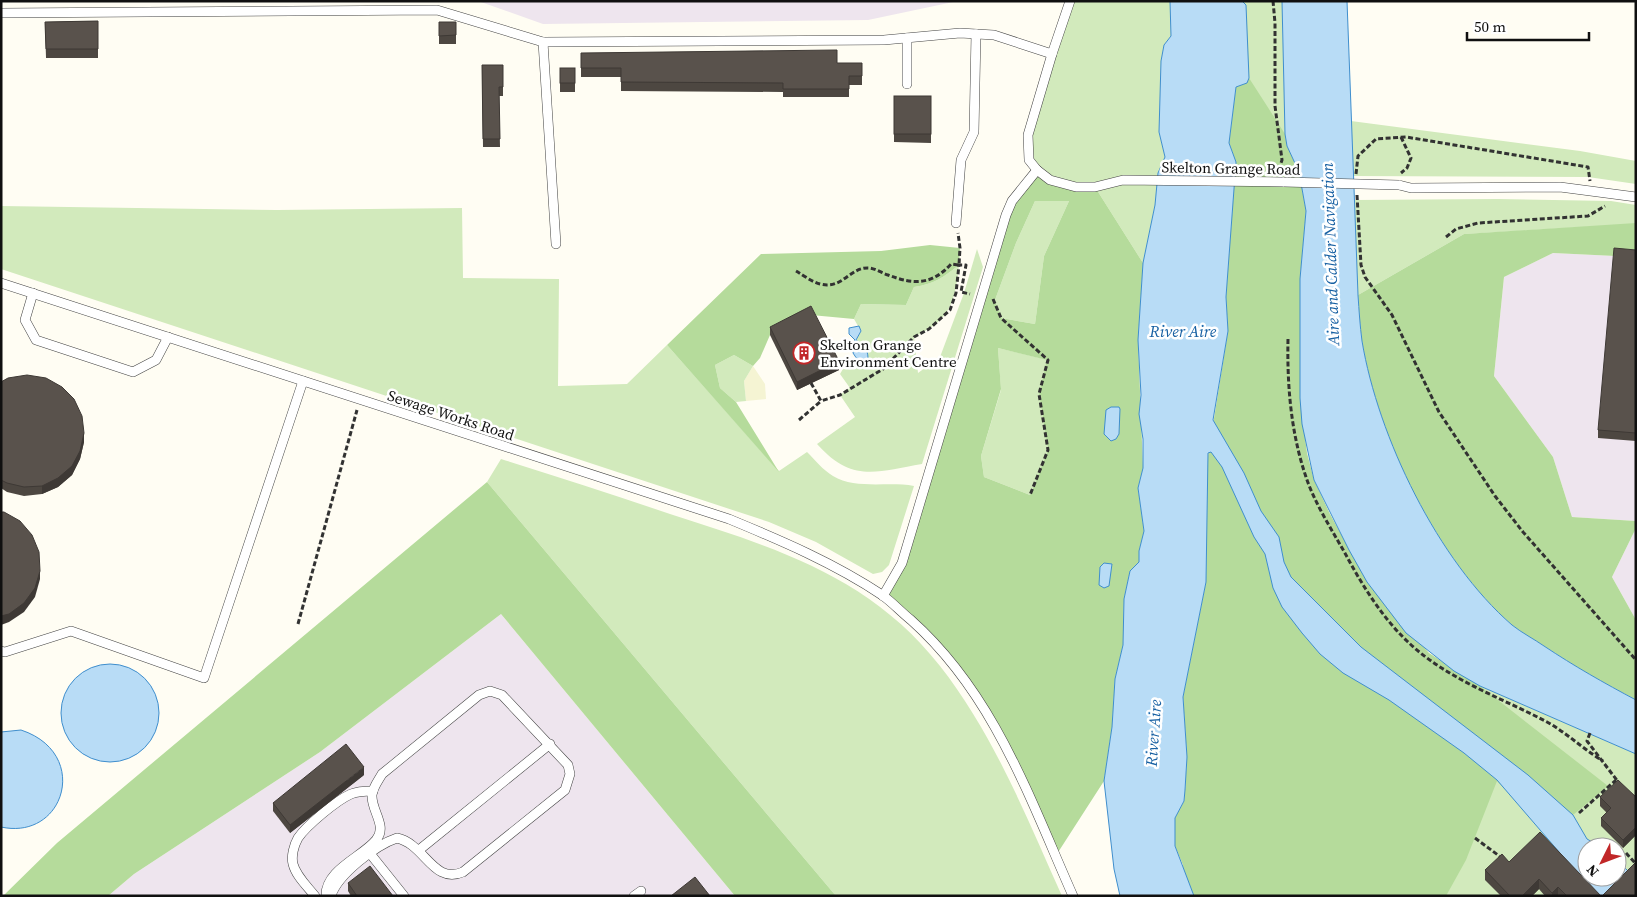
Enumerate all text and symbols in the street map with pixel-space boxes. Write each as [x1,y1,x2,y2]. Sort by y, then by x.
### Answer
scale bar [1467,10,1590,42]
text: 50 m [1474,16,1506,37]
street label: Skelton Grange Road [1161,156,1301,180]
water label: Aire and Calder Navigation [1316,162,1344,347]
water label: River Aire [1149,320,1217,342]
place label: Skelton Grange Environment Centre [820,334,957,372]
building icon: Skelton Grange Environment Centre [792,341,816,365]
street label: Sewage Works Road [385,385,517,446]
water label: River Aire [1140,698,1166,768]
north arrow [1577,837,1627,887]
text: N [1581,860,1603,881]

